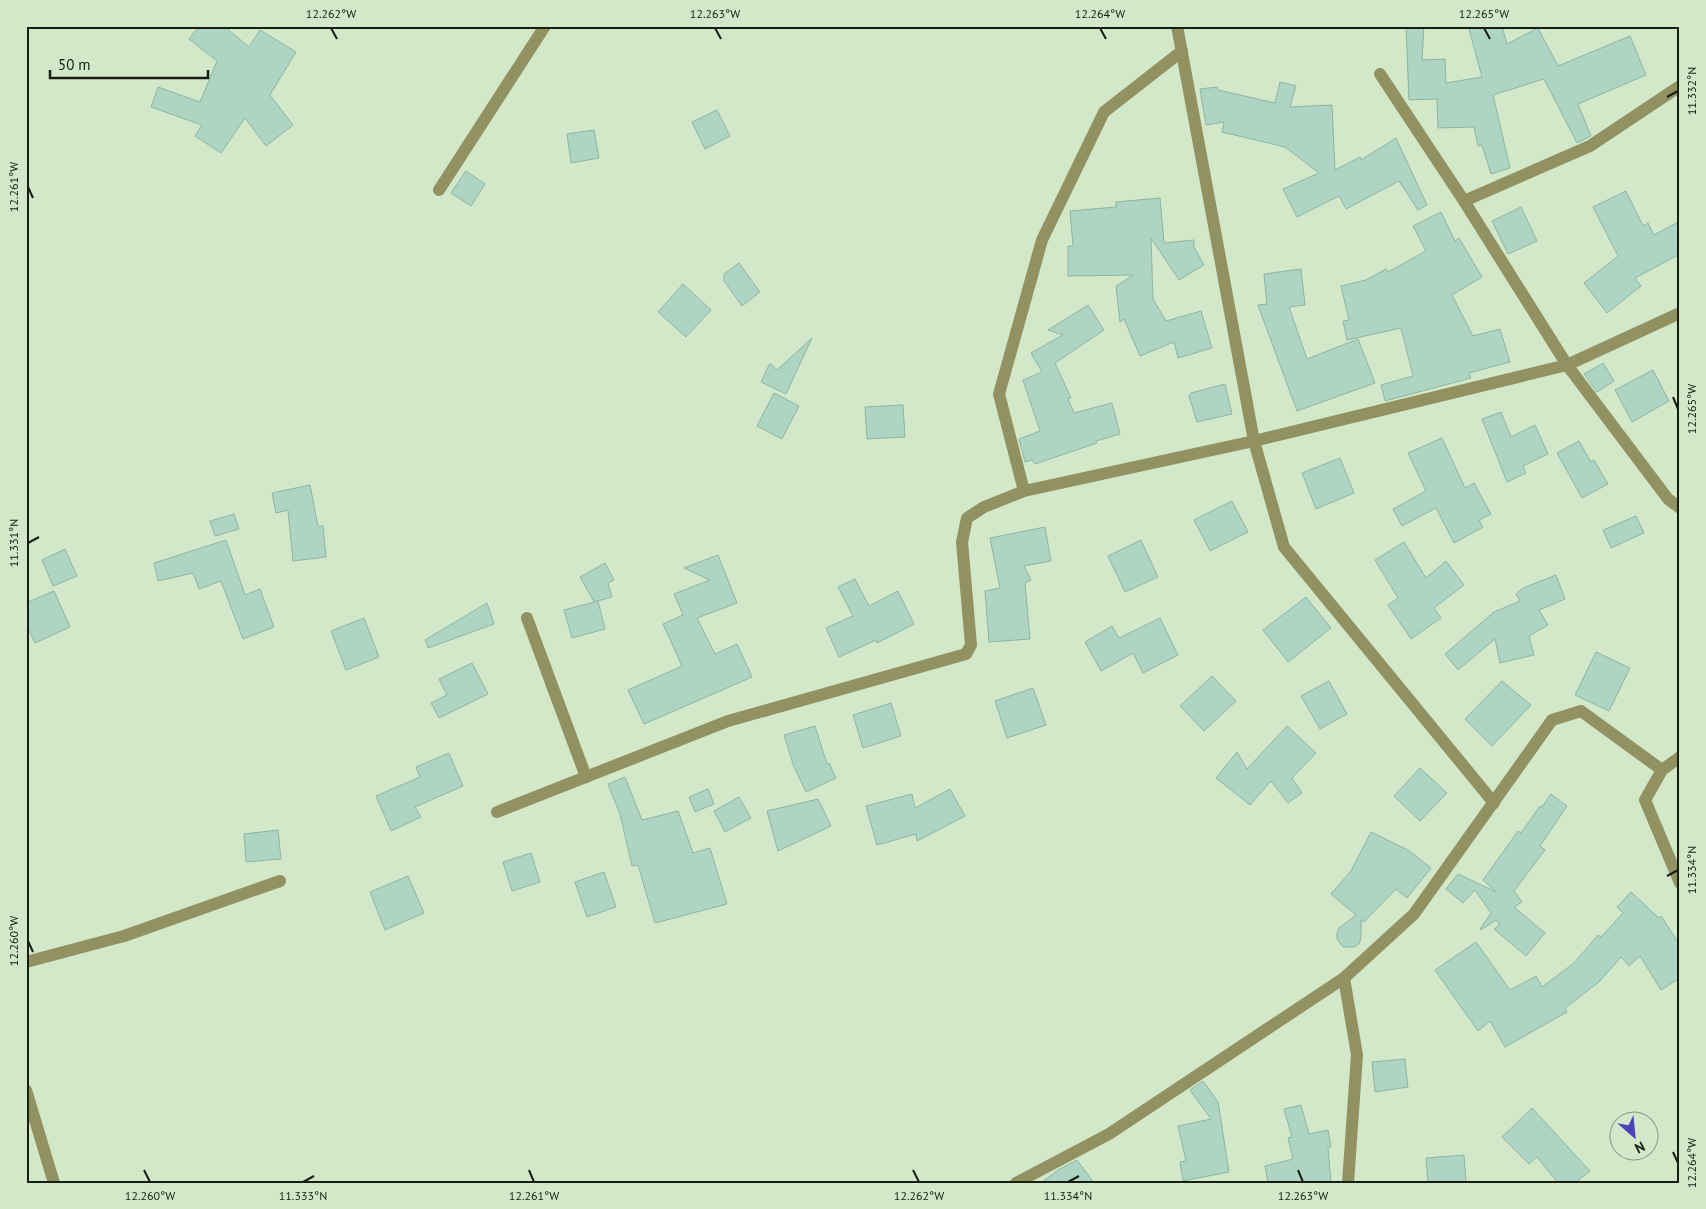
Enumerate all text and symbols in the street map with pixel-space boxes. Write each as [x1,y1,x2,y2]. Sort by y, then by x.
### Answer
text: 12.262°W [306,6,356,21]
text: 12.263°W [690,6,740,21]
text: 12.264°W [1075,6,1125,21]
text: 12.265°W [1459,6,1509,21]
scale bar [50,48,208,80]
text: 50 m [58,55,91,74]
text: 11.332°N [1684,67,1699,115]
text: 12.261°W [6,162,21,212]
text: 12.265°W [1684,384,1699,434]
text: 11.331°N [6,519,21,567]
text: 11.334°N [1684,846,1699,894]
text: 12.260°W [6,916,21,966]
north arrow [1608,1112,1658,1162]
text: N [1632,1137,1648,1158]
text: 12.264°W [1684,1138,1699,1188]
text: 12.260°W [125,1188,175,1203]
text: 11.333°N [279,1188,327,1203]
text: 12.261°W [509,1188,559,1203]
text: 12.262°W [894,1188,944,1203]
text: 11.334°N [1044,1188,1092,1203]
text: 12.263°W [1278,1188,1328,1203]

